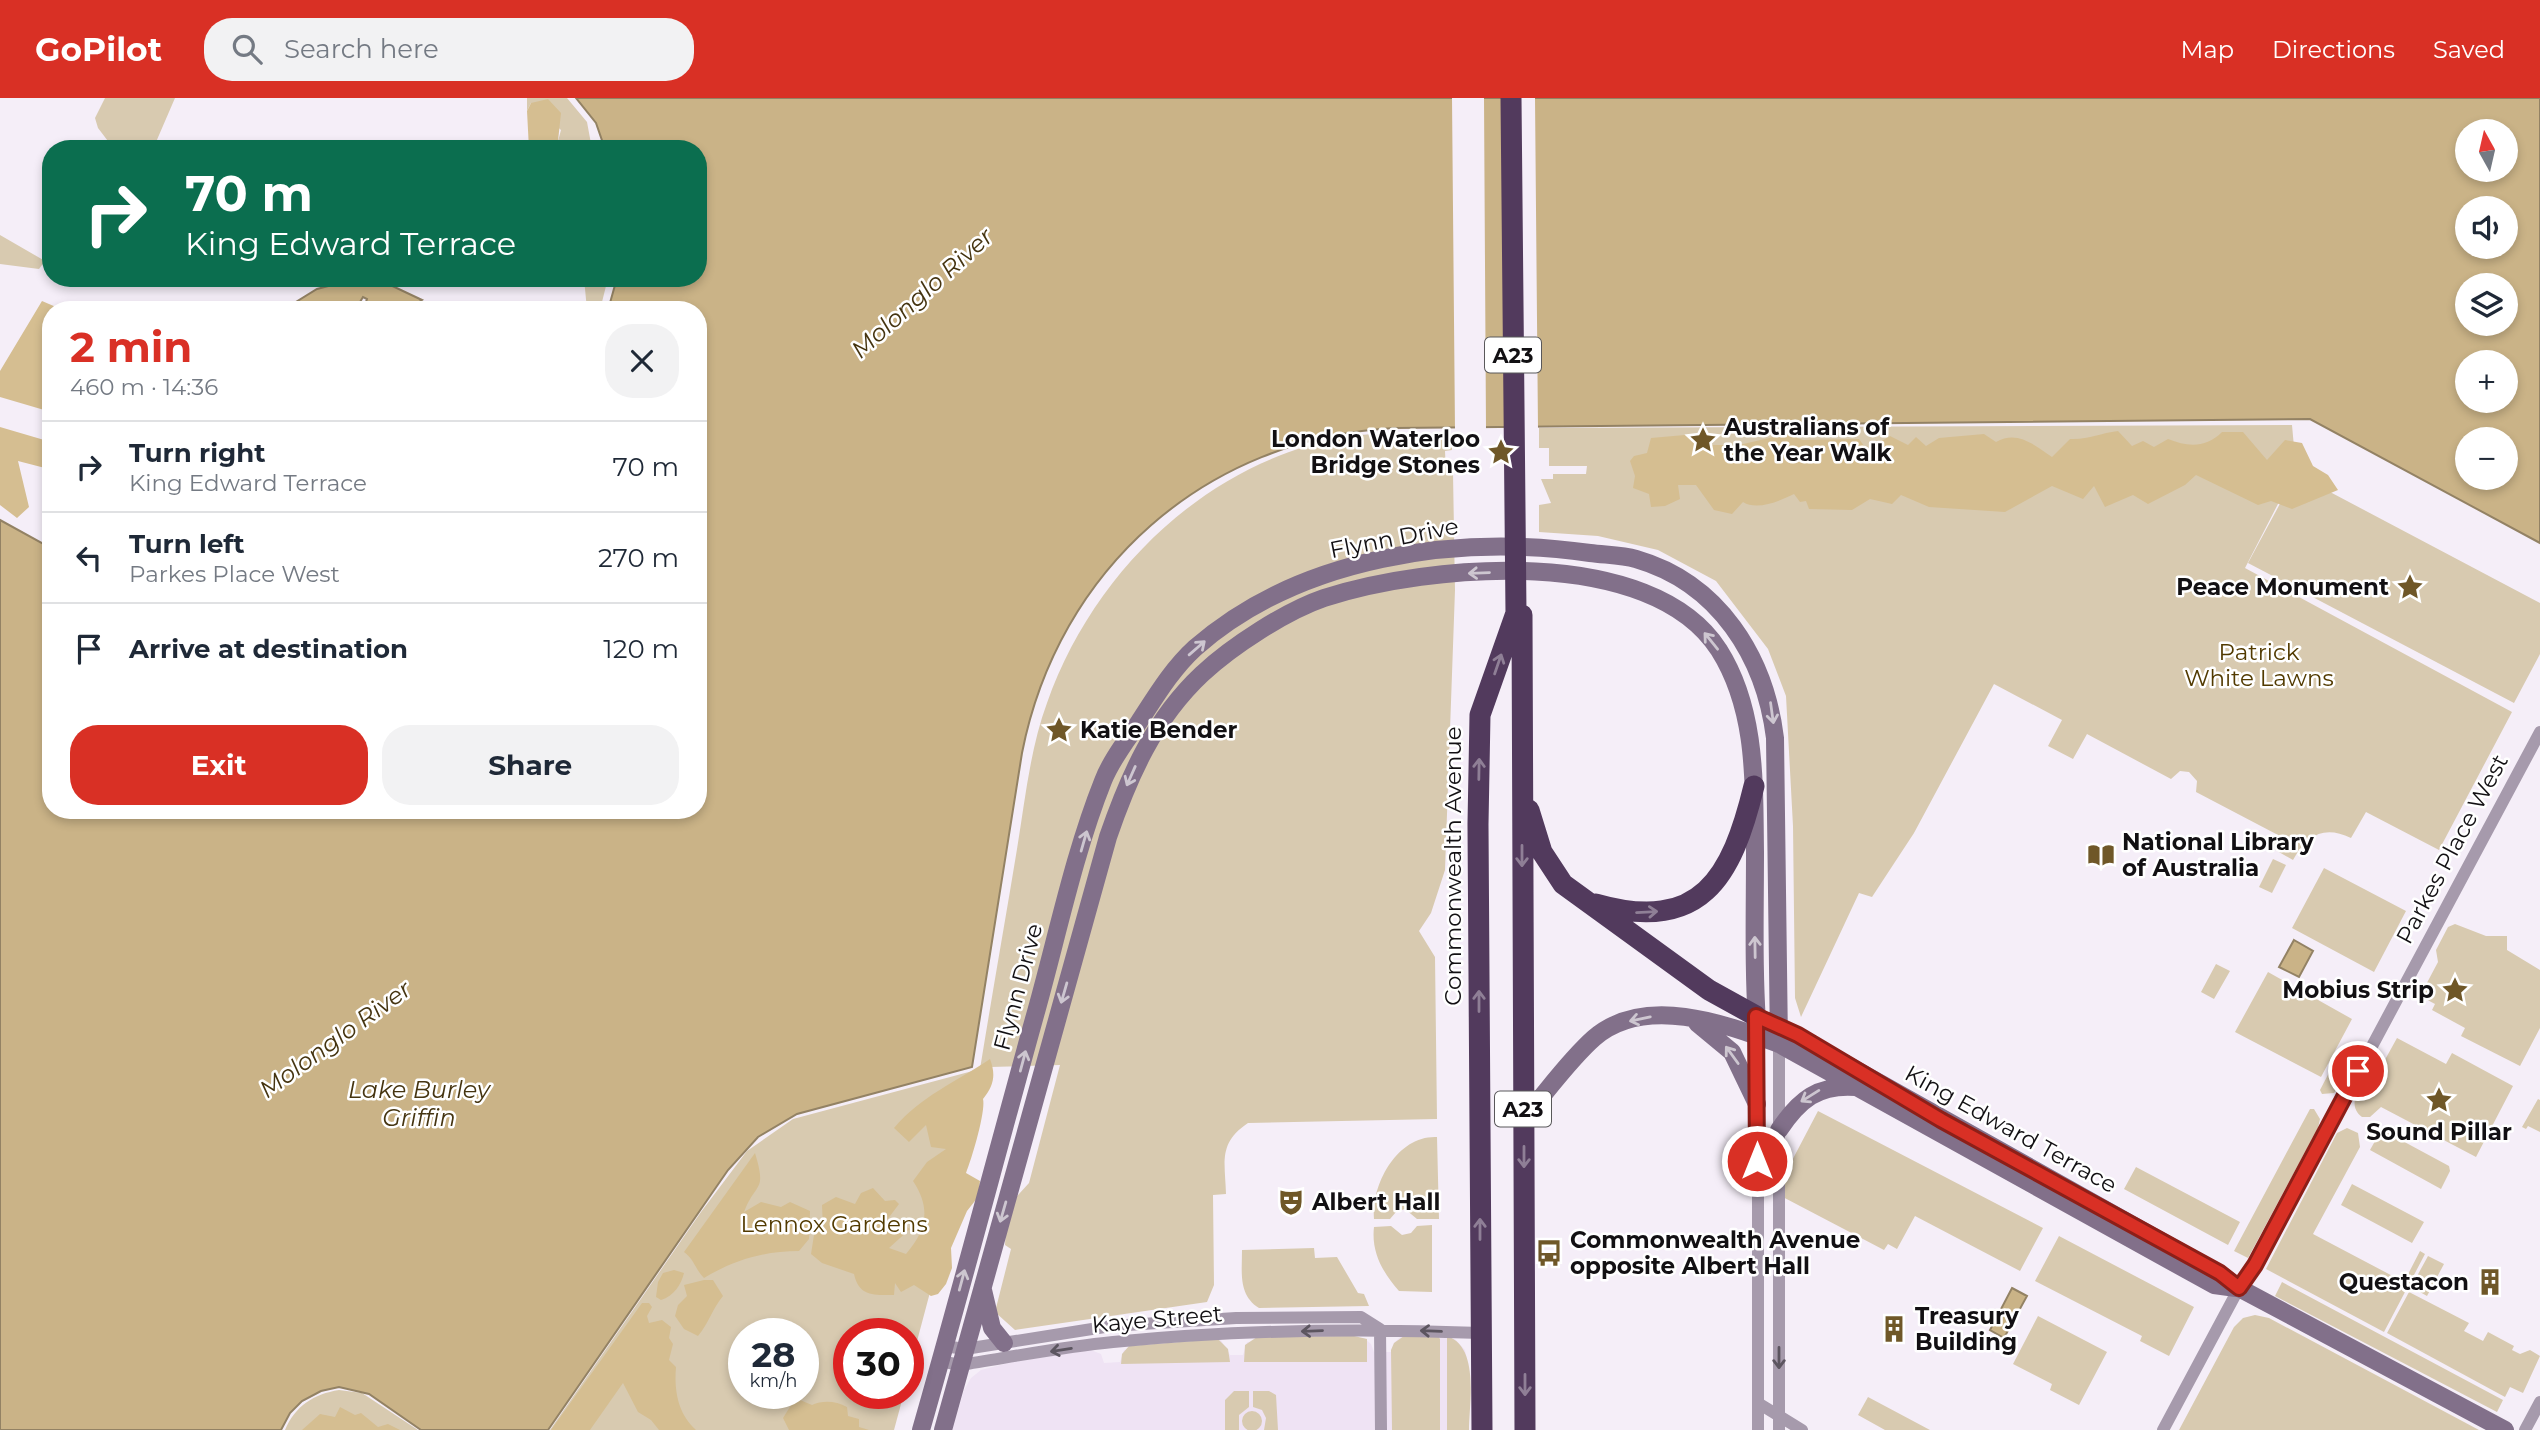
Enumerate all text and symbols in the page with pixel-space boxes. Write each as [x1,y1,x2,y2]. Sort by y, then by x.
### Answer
search box [204,18,694,81]
text: GoPilot [35,29,162,69]
icon: search [228,30,266,68]
text: Search here [284,33,439,65]
text: Map [2181,35,2234,64]
text: Directions [2272,35,2395,64]
text: Saved [2433,35,2505,64]
north arrow [2455,119,2518,182]
map controls [2455,119,2518,490]
text: 70 m [185,164,313,223]
icon: right [70,168,161,259]
button: sound [2455,196,2518,259]
water label: Molonglo River [845,221,1000,364]
text: King Edward Terrace [185,224,516,263]
button: layers [2455,273,2518,336]
text: 2 min [70,321,192,373]
button: close [605,324,679,398]
road number: A23 [1485,338,1541,372]
button: + [2455,350,2518,413]
text: 460 m · 14:36 [70,373,218,401]
place label: Australians of the Year Walk [1723,413,1893,467]
place label: London Waterloo Bridge Stones [1271,425,1480,479]
place icon: Australians of the Year Walk [1688,425,1718,455]
button: − [2455,427,2518,490]
text: Turn right [129,437,265,469]
place icon: London Waterloo Bridge Stones [1486,437,1516,467]
icon: right [70,448,108,486]
text: 70 m [613,451,679,483]
text: King Edward Terrace [129,469,367,497]
street label: Flynn Drive [1327,512,1461,564]
text: Turn left [129,528,245,560]
icon: left [70,539,108,577]
text: 270 m [598,542,679,574]
text: Parkes Place West [129,560,340,588]
one-way arrow [1467,566,1490,579]
place icon: Peace Monument [2395,572,2425,602]
place label: Peace Monument [2176,573,2389,601]
icon: arrive [70,630,108,668]
one-way arrow [1703,632,1718,650]
text: Arrive at destination [129,633,408,665]
text: 120 m [603,633,679,665]
park label: Patrick White Lawns [2184,638,2334,692]
one-way arrow [1188,640,1206,656]
one-way arrow [1493,653,1505,675]
one-way arrow [1765,701,1778,724]
place icon: Katie Bender [1044,715,1074,745]
place label: Katie Bender [1080,716,1237,744]
button: Exit [70,725,368,805]
button: Share [382,725,679,805]
street label: Commonwealth Avenue [1439,726,1467,1006]
street label: Parkes Place West [2390,749,2514,949]
one-way arrow [1472,758,1486,781]
one-way arrow [1124,764,1137,786]
place label: National Library of Australia [2122,828,2314,882]
one-way arrow [1078,831,1091,853]
library icon: National Library of Australia [2086,840,2116,870]
one-way arrow [1515,845,1529,868]
one-way arrow [1635,905,1658,918]
street label: Flynn Drive [988,920,1048,1054]
one-way arrow [1749,936,1762,959]
water label: Molonglo River [253,973,418,1104]
place icon: Mobius Strip [2440,975,2470,1005]
place label: Mobius Strip [2282,976,2434,1004]
one-way arrow [1057,981,1070,1004]
one-way arrow [1472,990,1486,1013]
one-way arrow [1629,1013,1652,1027]
pin [2328,1041,2388,1101]
one-way arrow [1725,1046,1739,1065]
one-way arrow [1017,1050,1030,1072]
icon: arrive [2339,1052,2377,1090]
street label: King Edward Terrace [1900,1059,2122,1199]
water label: Lake Burley Griffin [348,1075,492,1132]
place icon: Sound Pillar [2424,1085,2454,1115]
one-way arrow [1801,1089,1821,1103]
road number: A23 [1495,1091,1551,1126]
place label: Sound Pillar [2366,1118,2512,1146]
position arrow [1720,1124,1794,1198]
one-way arrow [1517,1146,1531,1169]
theatre icon: Albert Hall [1276,1187,1306,1217]
place label: Albert Hall [1311,1188,1440,1216]
one-way arrow [996,1200,1009,1223]
park label: Lennox Gardens [740,1210,928,1238]
one-way arrow [1473,1217,1487,1240]
place label: Commonwealth Avenue opposite Albert Hall [1570,1226,1860,1280]
bus stop icon: Commonwealth Avenue opposite Albert Hall [1534,1238,1564,1268]
building icon: Questacon [2475,1267,2505,1297]
place label: Questacon [2339,1268,2469,1296]
one-way arrow [956,1269,969,1292]
street label: Kaye Street [1091,1299,1223,1339]
place label: Treasury Building [1915,1302,2019,1356]
building icon: Treasury Building [1879,1314,1909,1344]
speed limit sign: 30 [833,1318,924,1409]
one-way arrow [1301,1325,1324,1338]
one-way arrow [1419,1325,1442,1338]
text: 28 [752,1333,795,1376]
one-way arrow [1050,1343,1073,1356]
one-way arrow [1772,1346,1786,1369]
text: km/h [749,1370,798,1392]
one-way arrow [1518,1373,1532,1396]

